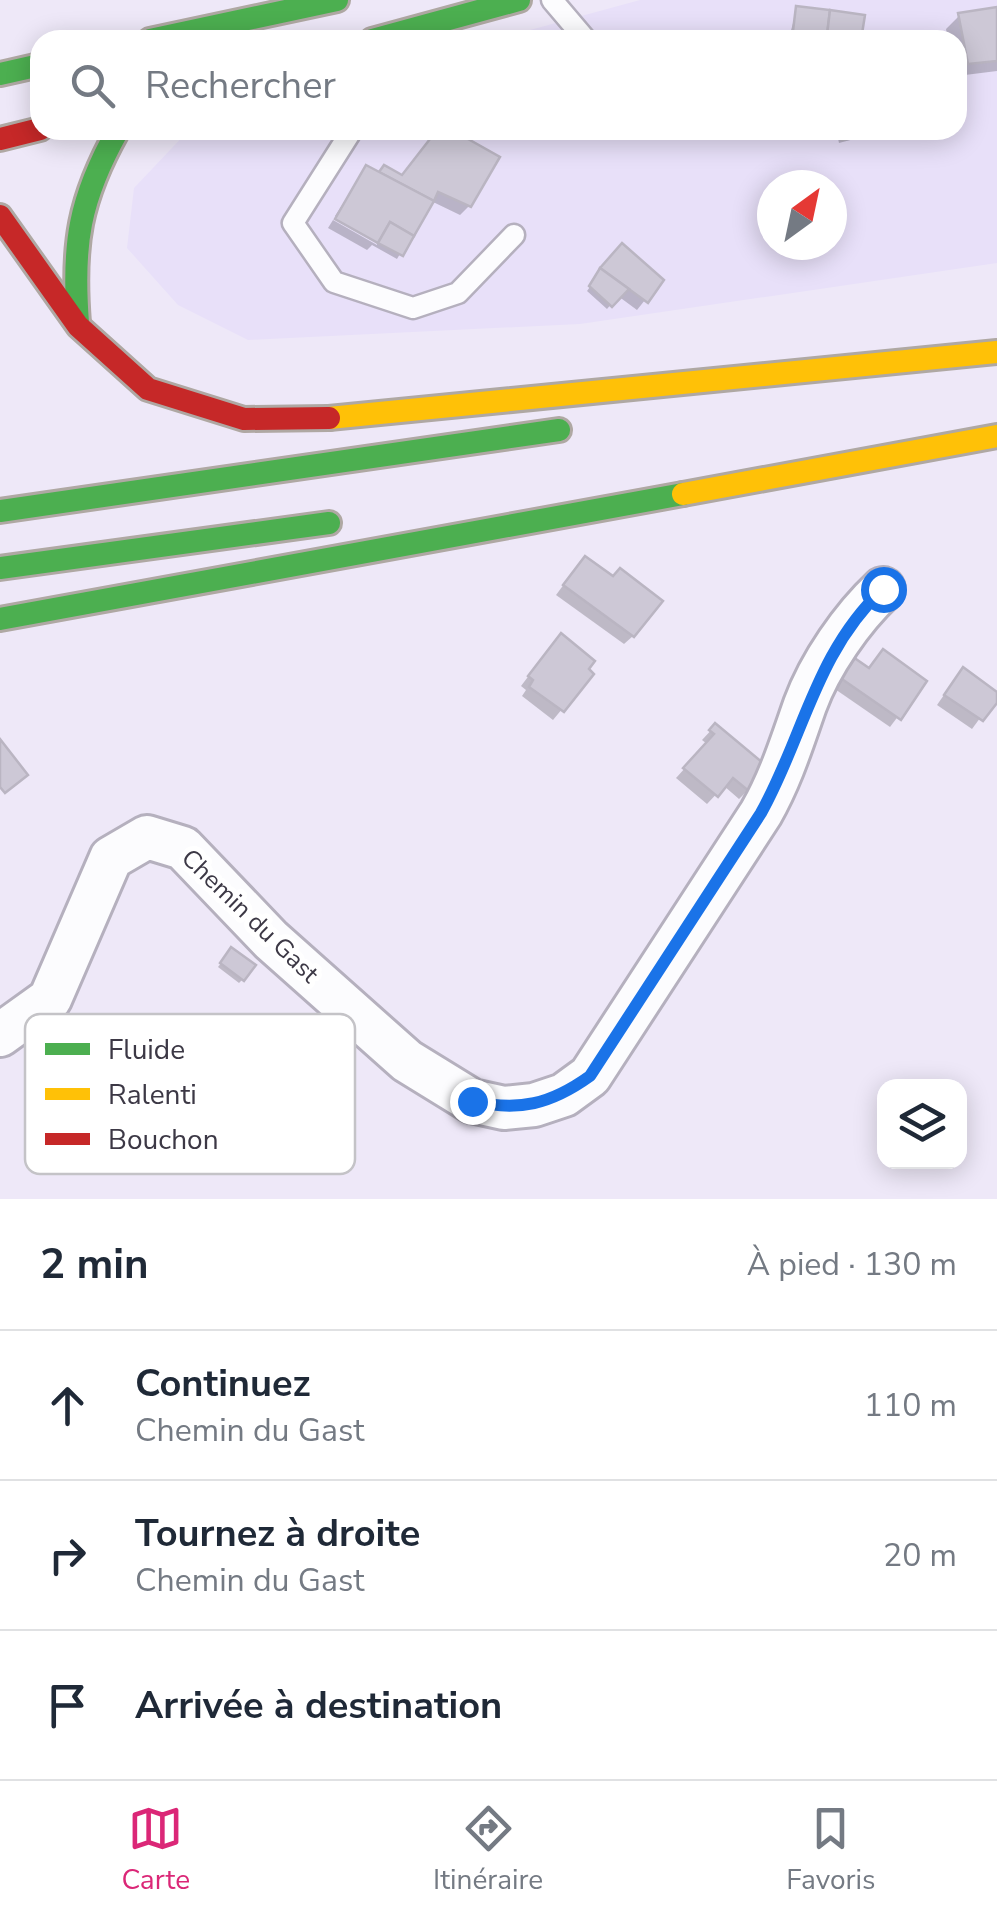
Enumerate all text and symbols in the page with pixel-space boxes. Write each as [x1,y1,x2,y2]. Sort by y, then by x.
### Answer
search box [30,30,967,140]
icon: search [65,58,120,113]
text: Rechercher [145,60,336,111]
north arrow [757,170,847,260]
route start [861,567,907,613]
street label: Chemin du Gast [174,842,326,991]
legend [25,1014,355,1174]
text: Fluide [108,1031,185,1069]
text: Ralenti [108,1076,197,1114]
route end [450,1079,496,1125]
map controls [877,1079,967,1169]
button: layers [877,1079,967,1169]
text: Bouchon [108,1121,219,1159]
text: 2 min [40,1236,149,1293]
text: À pied · 130 m [747,1243,957,1286]
text: Continuez [135,1358,310,1409]
icon: ahead [40,1378,95,1433]
text: 110 m [864,1384,957,1427]
text: Chemin du Gast [135,1409,364,1452]
text: Tournez à droite [135,1508,420,1559]
icon: right [40,1528,95,1583]
text: 20 m [883,1534,957,1577]
text: Chemin du Gast [135,1559,364,1602]
icon: arrive [40,1678,95,1733]
text: Arrivée à destination [135,1680,502,1731]
tab: Carte [121,1801,190,1899]
tab: Itinéraire [433,1801,543,1899]
tab: Favoris [786,1801,876,1899]

